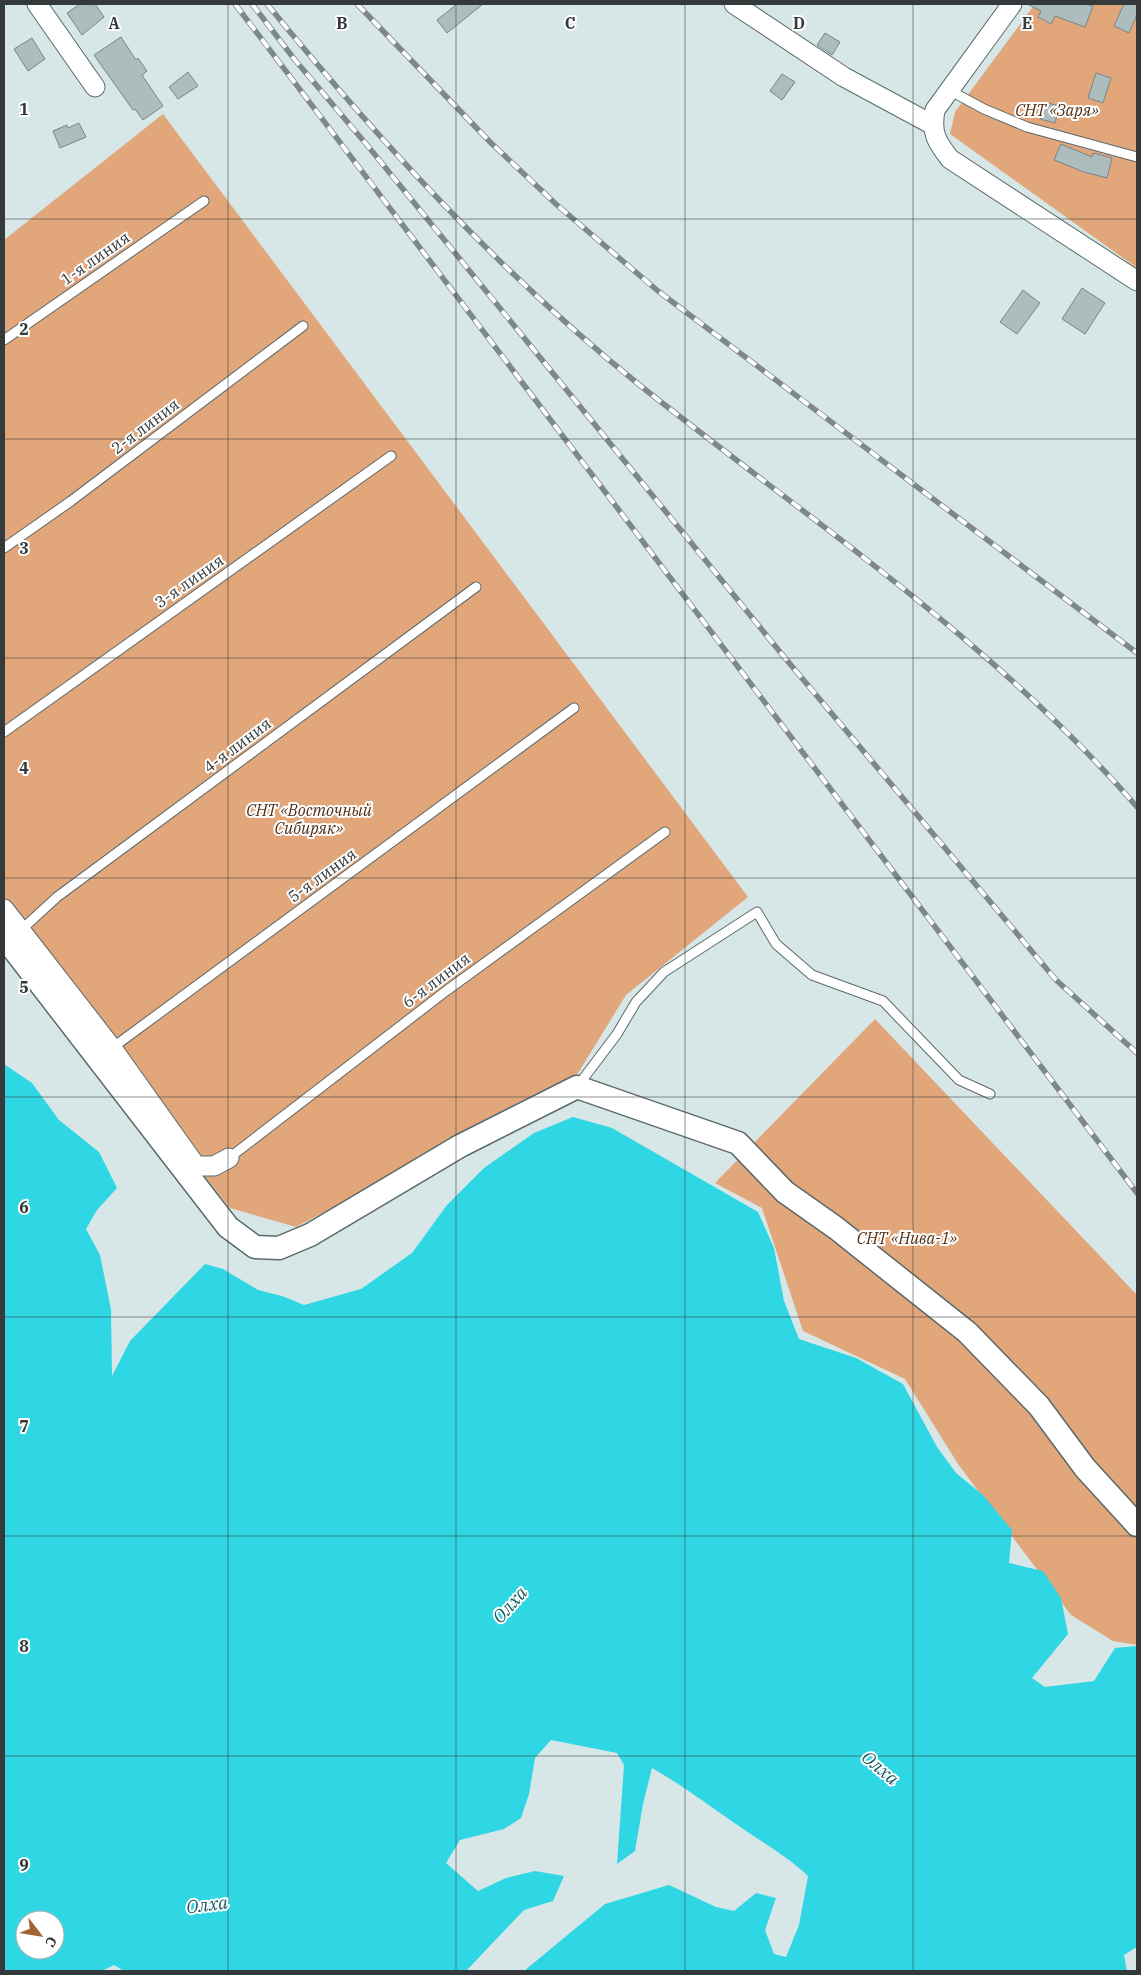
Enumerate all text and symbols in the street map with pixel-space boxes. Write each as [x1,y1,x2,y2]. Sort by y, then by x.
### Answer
text: A [108,13,120,33]
text: B [336,13,348,33]
text: C [565,13,575,33]
text: D [793,13,805,33]
text: E [1022,13,1032,33]
text: 1 [19,99,29,119]
park label: СНТ «Заря» [1015,100,1099,120]
street label: 1-я линия [57,227,133,289]
text: 2 [19,319,29,339]
street label: 2-я линия [107,394,183,458]
text: 3 [19,538,29,558]
street label: 3-я линия [151,550,227,612]
street label: 4-я линия [199,713,275,777]
text: 4 [19,758,29,778]
park label: СНТ «Восточный Сибиряк» [246,800,372,838]
street label: 5-я линия [284,844,360,906]
street label: 6-я линия [398,948,474,1012]
text: 5 [19,977,29,997]
text: 6 [19,1197,29,1217]
park label: СНТ «Нива-1» [857,1228,958,1248]
text: 7 [19,1416,29,1436]
water label: Олха [487,1581,532,1628]
text: 8 [19,1636,29,1656]
water label: Олха [857,1745,904,1790]
text: 9 [19,1855,29,1875]
water label: Олха [185,1891,229,1918]
north arrow [15,1910,65,1960]
text: С [41,1933,61,1950]

